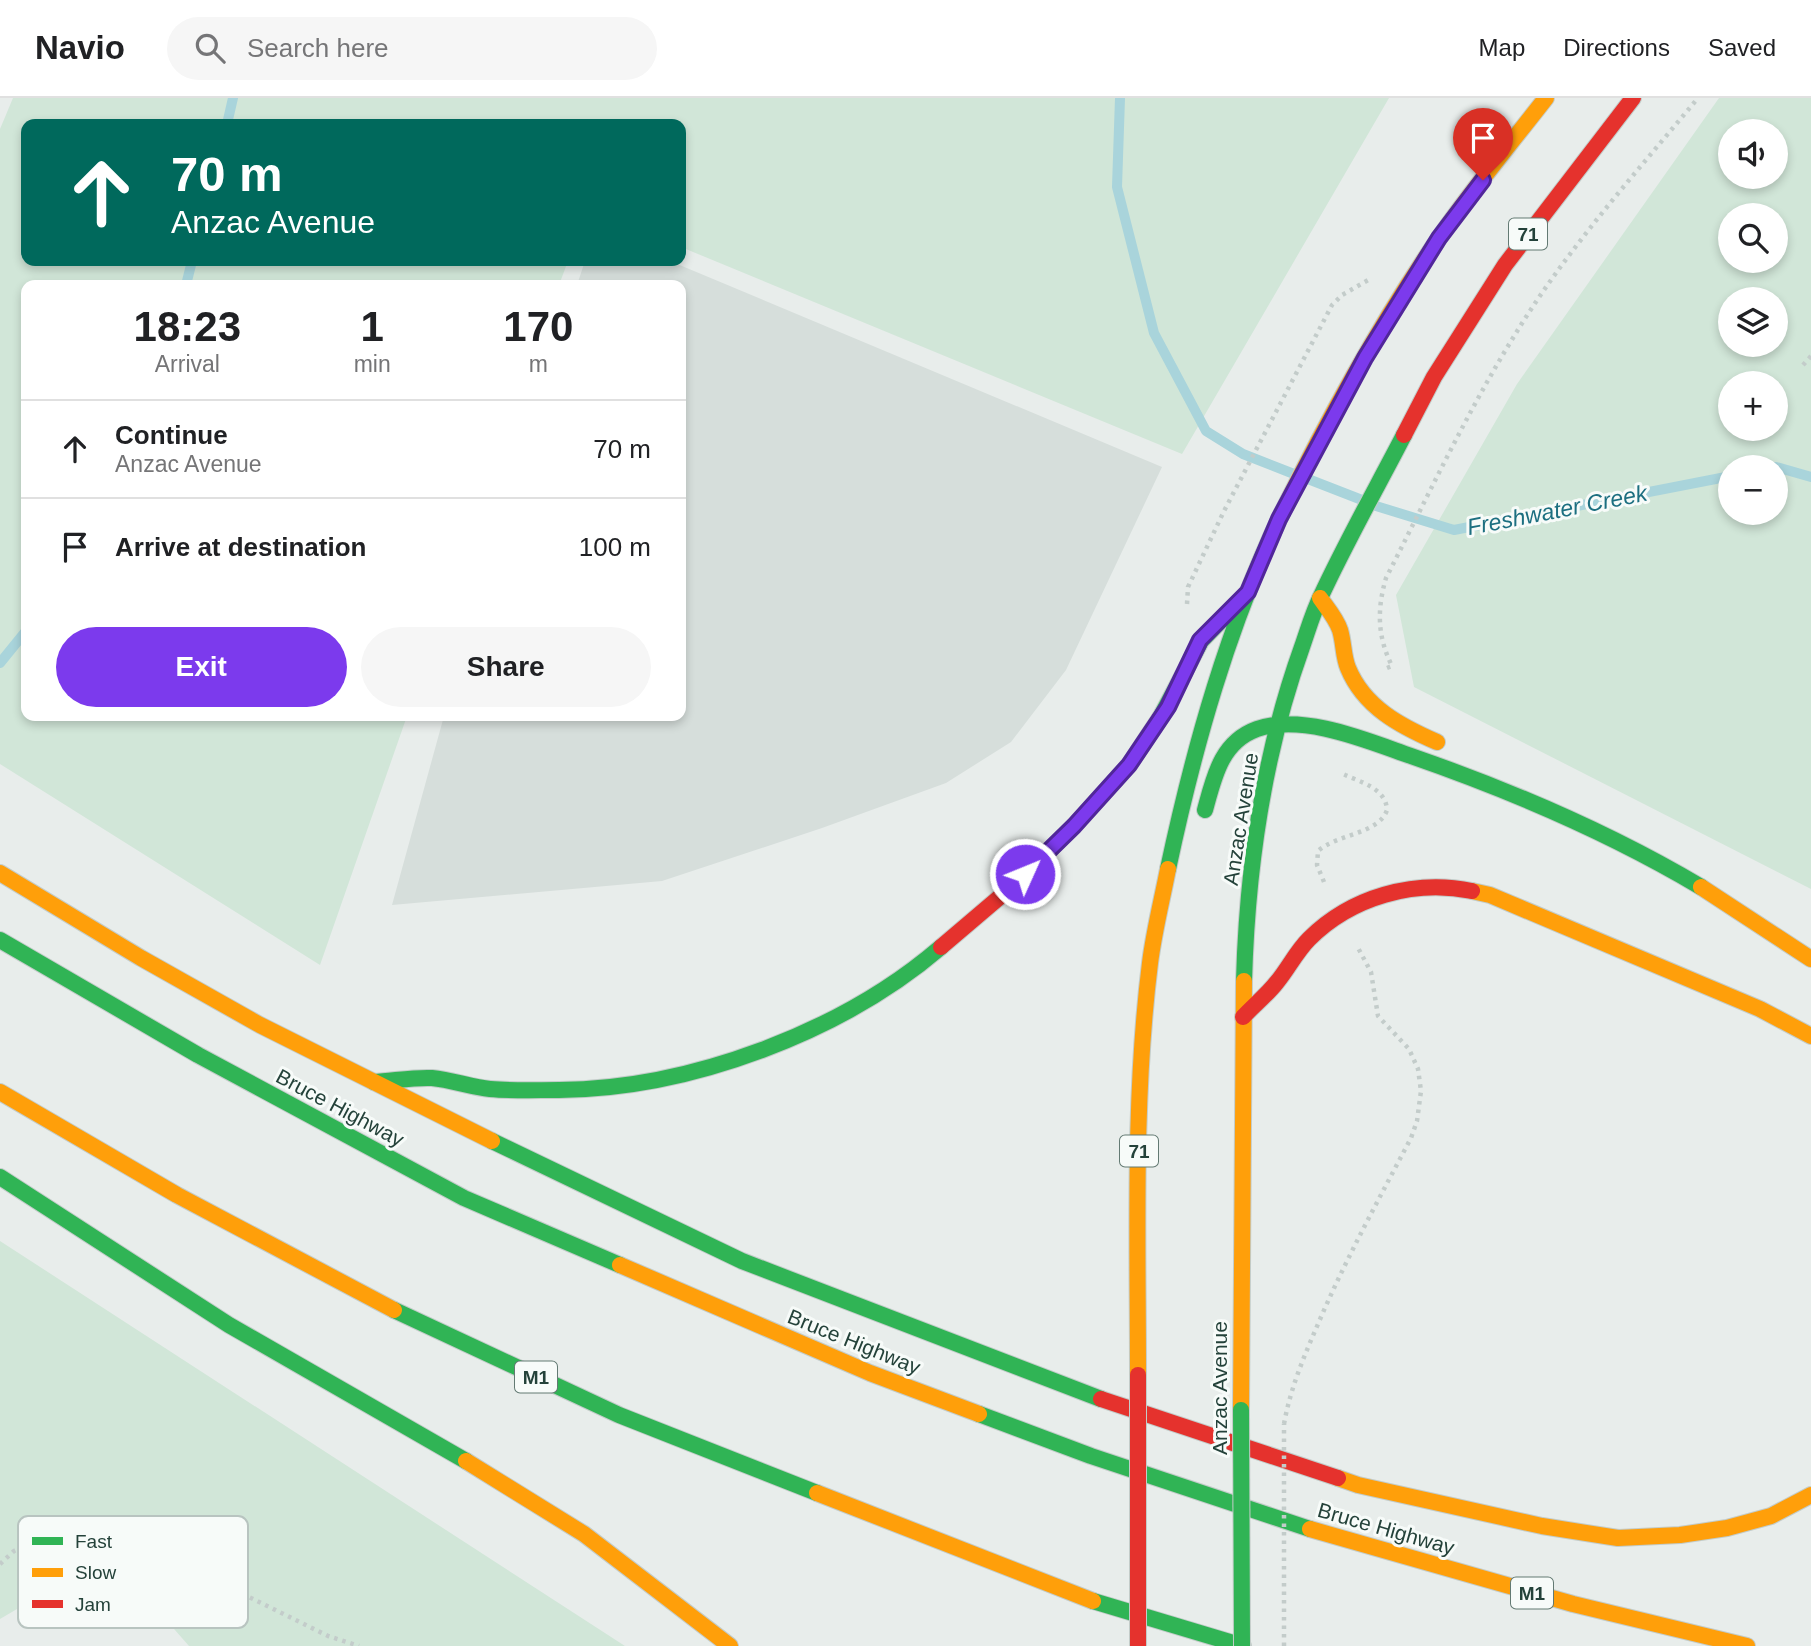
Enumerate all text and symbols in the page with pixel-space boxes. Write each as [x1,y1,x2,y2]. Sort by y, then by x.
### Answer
search box [167,17,657,80]
text: Navio [35,29,125,66]
icon: search [191,29,229,67]
text: Search here [247,33,389,63]
text: Map [1479,34,1525,61]
text: Directions [1563,34,1670,61]
text: Saved [1708,34,1776,61]
pin [1453,108,1513,180]
icon: arrive [1464,119,1502,157]
map controls [1718,119,1788,525]
button: sound [1718,119,1788,189]
icon: ahead [56,147,147,238]
text: 70 m [171,147,283,201]
button: search [1718,203,1788,273]
text: Anzac Avenue [171,204,375,240]
road number: 71 [1509,218,1547,250]
button: layers [1718,287,1788,357]
text: 18:23 [134,303,241,350]
text: 1 [360,303,384,350]
text: 170 [503,303,573,350]
text: Arrival [155,351,220,377]
text: min [354,351,391,377]
text: m [529,351,548,377]
button: + [1718,371,1788,441]
text: Continue [115,420,228,450]
icon: ahead [56,430,94,468]
text: 70 m [593,434,651,464]
text: Anzac Avenue [115,451,262,477]
button: − [1718,455,1788,525]
water label: Freshwater Creek [1465,480,1651,540]
icon: arrive [56,528,94,566]
text: Arrive at destination [115,532,366,562]
text: 100 m [579,532,651,562]
button: Exit [56,627,347,707]
button: Share [361,627,651,707]
street label: Anzac Avenue [1219,751,1262,887]
position arrow [988,837,1062,911]
street label: Bruce Highway [272,1064,408,1151]
road number: 71 [1120,1135,1158,1166]
street label: Bruce Highway [784,1304,924,1379]
street label: Anzac Avenue [1208,1321,1231,1455]
road number: M1 [515,1362,557,1392]
street label: Bruce Highway [1315,1498,1458,1559]
legend [18,1516,248,1628]
text: Fast [75,1531,113,1552]
text: Slow [75,1562,116,1583]
road number: M1 [1511,1578,1553,1609]
text: Jam [75,1594,111,1615]

